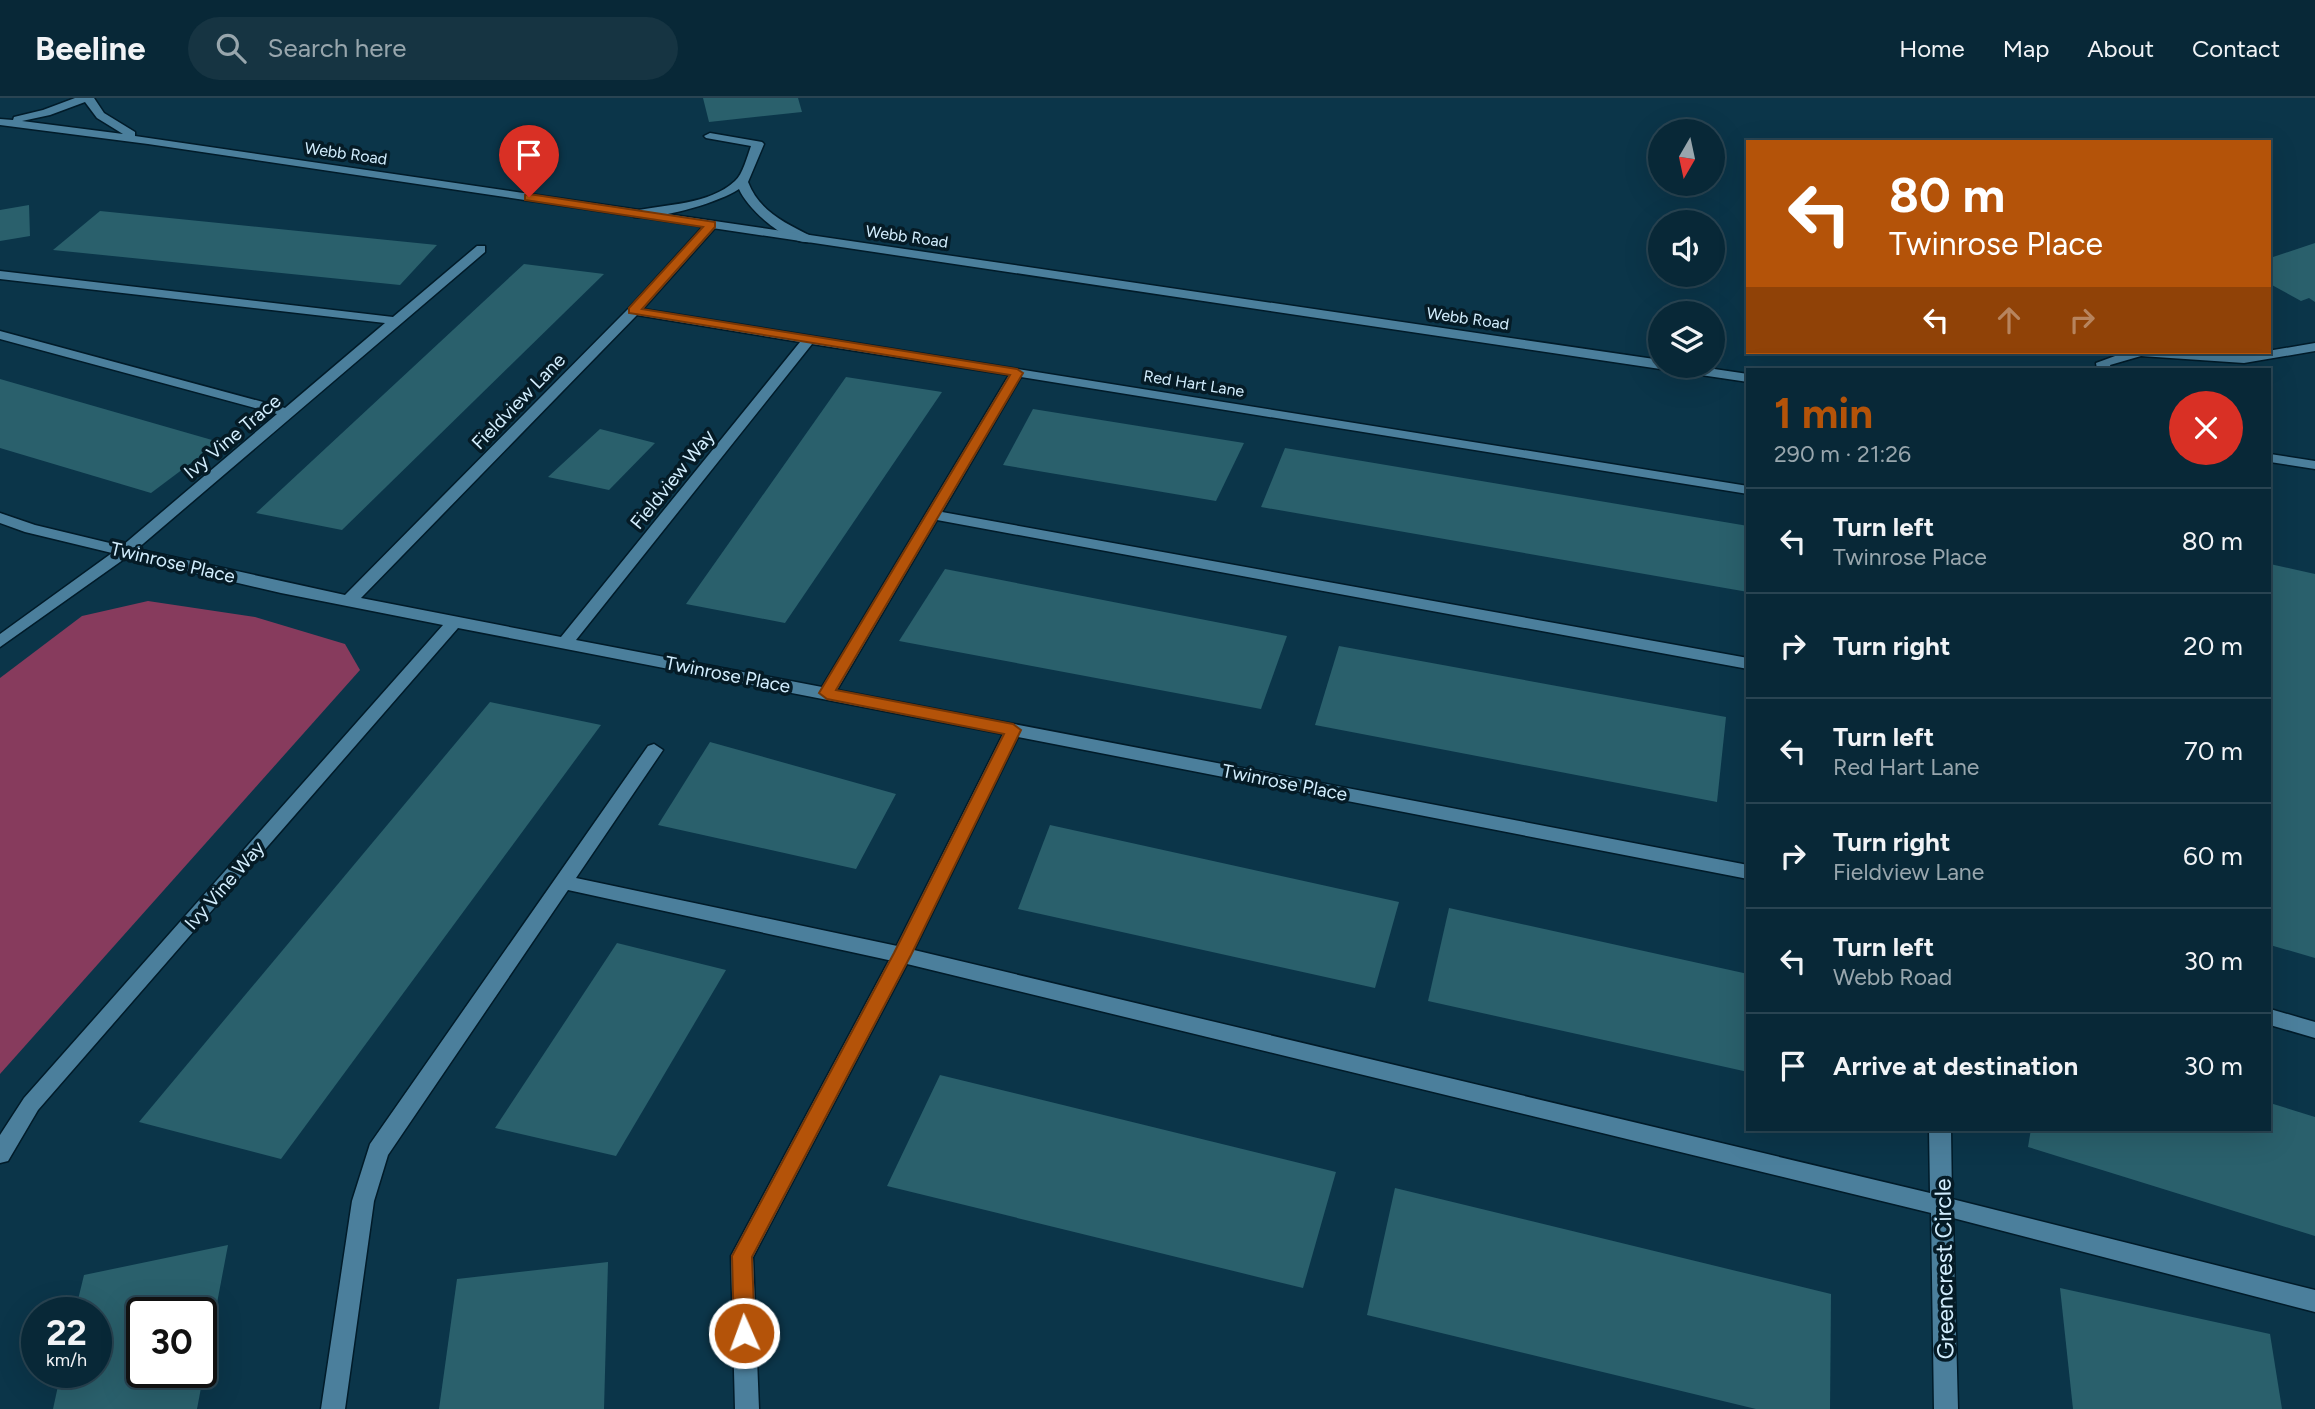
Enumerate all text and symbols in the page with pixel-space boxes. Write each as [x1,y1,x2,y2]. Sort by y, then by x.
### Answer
search box [188,17,678,80]
text: Beeline [35,29,146,68]
icon: search [212,29,250,67]
text: Search here [268,32,406,64]
text: Home [1899,34,1965,63]
text: Map [2003,34,2049,63]
text: About [2087,34,2154,63]
text: Contact [2192,34,2280,63]
north arrow [1648,119,1726,196]
map controls [1648,119,1725,378]
pin [499,125,559,197]
icon: arrive [510,136,548,174]
street label: Webb Road [304,138,388,169]
text: 80 m [1889,165,2005,224]
icon: left [1774,168,1865,259]
button: sound [1648,210,1725,287]
street label: Webb Road [865,221,949,252]
text: Twinrose Place [1889,225,2103,263]
button: layers [1648,301,1725,378]
icon: left [1917,301,1955,339]
icon: ahead [1990,301,2028,339]
icon: right [2063,301,2101,339]
street label: Webb Road [1426,303,1510,334]
street label: Fieldview Lane [467,348,570,454]
street label: Red Hart Lane [1142,366,1246,401]
text: 1 min [1774,388,1873,439]
street label: Ivy Vine Trace [179,389,285,484]
button: close [2169,391,2243,465]
street label: Fieldview Way [625,425,720,534]
text: 290 m · 21:26 [1774,440,1911,468]
text: Turn left [1833,511,1934,543]
icon: left [1774,522,1812,560]
text: 80 m [2182,525,2243,557]
street label: Twinrose Place [108,537,237,588]
text: Twinrose Place [1833,543,1987,571]
icon: right [1774,627,1812,665]
text: Turn right [1833,630,1950,662]
text: 20 m [2183,630,2243,662]
street label: Twinrose Place [663,651,792,698]
text: Turn left [1833,721,1934,753]
icon: left [1774,732,1812,770]
text: 70 m [2184,735,2243,767]
text: Red Hart Lane [1833,753,1979,781]
street label: Twinrose Place [1220,759,1349,806]
text: Turn right [1833,826,1950,858]
street label: Ivy Vine Way [180,836,269,934]
icon: right [1774,837,1812,875]
text: 60 m [2183,840,2243,872]
text: Fieldview Lane [1833,858,1984,886]
text: Turn left [1833,931,1934,963]
icon: left [1774,942,1812,980]
text: 30 m [2184,945,2243,977]
text: Webb Road [1833,963,1952,991]
icon: arrive [1774,1047,1812,1085]
text: Arrive at destination [1833,1050,2078,1082]
text: 30 m [2184,1050,2243,1082]
street label: Greencrest Circle [1928,1178,1960,1360]
position arrow [707,1296,781,1370]
speed limit sign: 30 [126,1297,217,1388]
text: 22 [46,1312,87,1354]
text: km/h [46,1349,87,1371]

